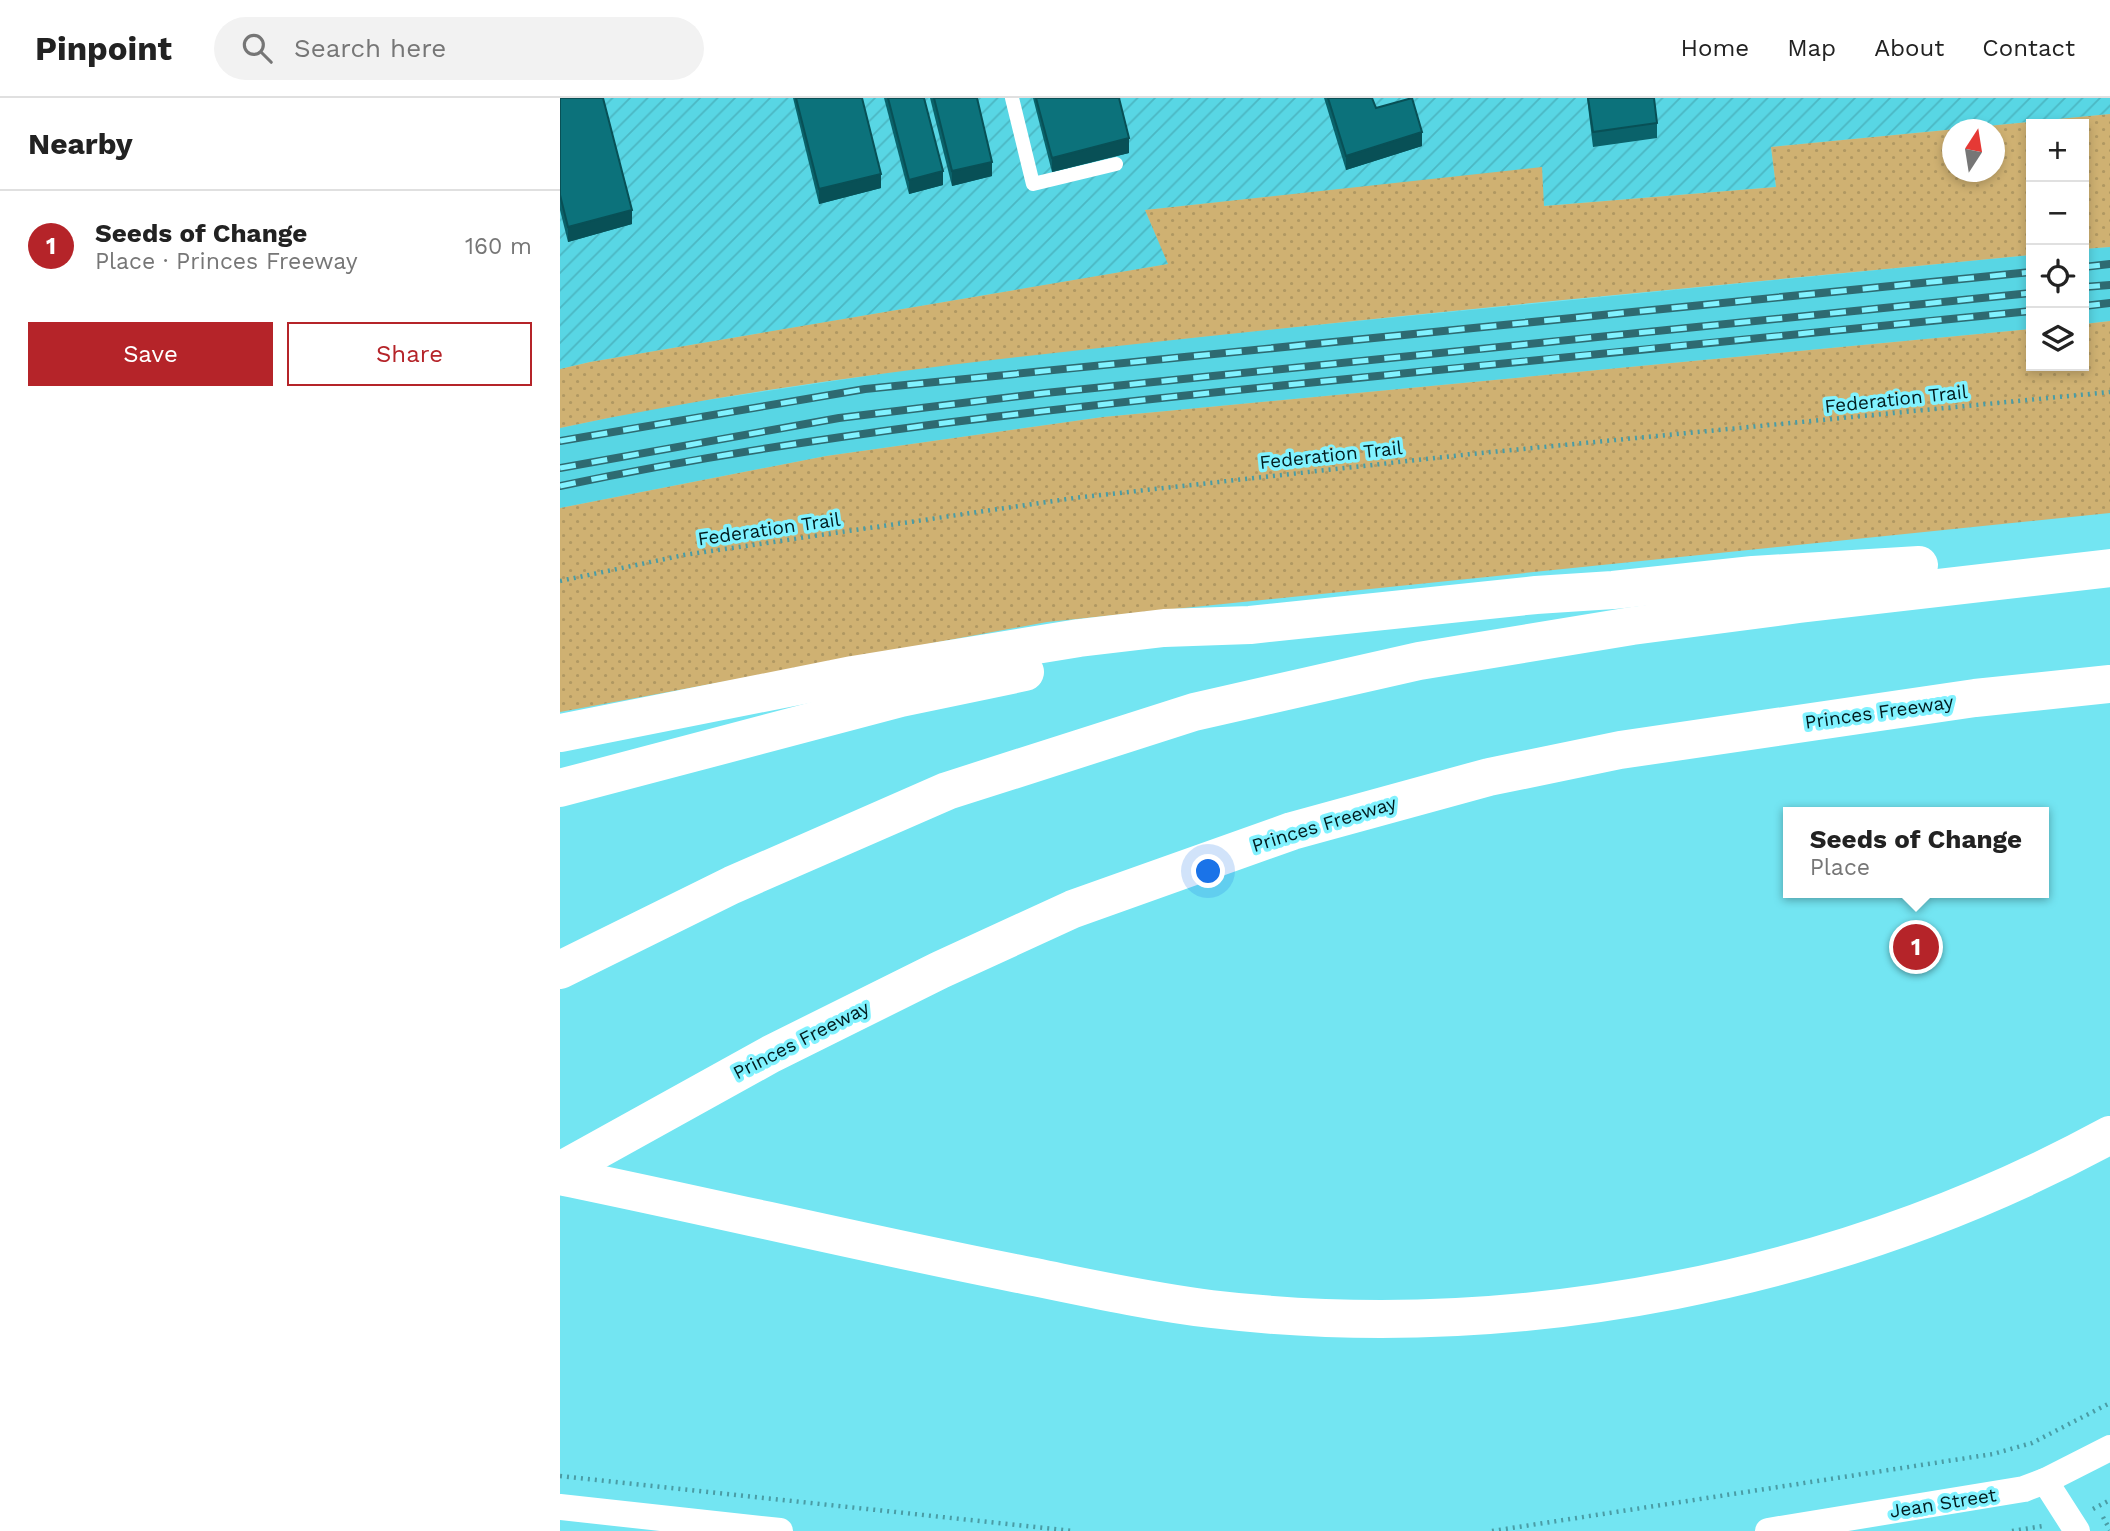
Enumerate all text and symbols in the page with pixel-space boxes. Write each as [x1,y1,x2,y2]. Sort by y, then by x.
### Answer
search box [214,17,704,80]
text: Pinpoint [35,29,172,68]
icon: search [238,29,276,67]
text: Search here [294,33,446,63]
text: Home [1681,34,1749,62]
text: Map [1787,34,1836,62]
text: About [1874,34,1944,62]
text: Contact [1982,34,2075,62]
north arrow [1942,119,2005,182]
map controls [2026,119,2089,371]
button: + [2026,119,2089,182]
text: Nearby [28,126,133,161]
button: − [2026,182,2089,245]
text: Seeds of Change [95,218,307,248]
text: 1 [46,233,56,260]
text: 160 m [465,233,532,260]
button: locate [2026,245,2089,308]
text: Place · Princes Freeway [95,248,358,275]
button: layers [2026,308,2089,371]
button: Save [28,322,273,386]
button: Share [287,322,532,386]
street label: Federation Trail [1823,380,1969,418]
street label: Federation Trail [1258,436,1404,474]
street label: Federation Trail [696,508,842,550]
street label: Princes Freeway [1803,690,1955,734]
street label: Princes Freeway [1249,791,1399,857]
popup [1783,807,2049,898]
text: Seeds of Change [1810,824,2022,854]
your location [1191,854,1225,888]
text: Place [1810,854,1870,881]
pin: 1 [1893,921,1939,973]
street label: Princes Freeway [729,996,873,1084]
street label: Jean Street [1888,1483,1998,1523]

